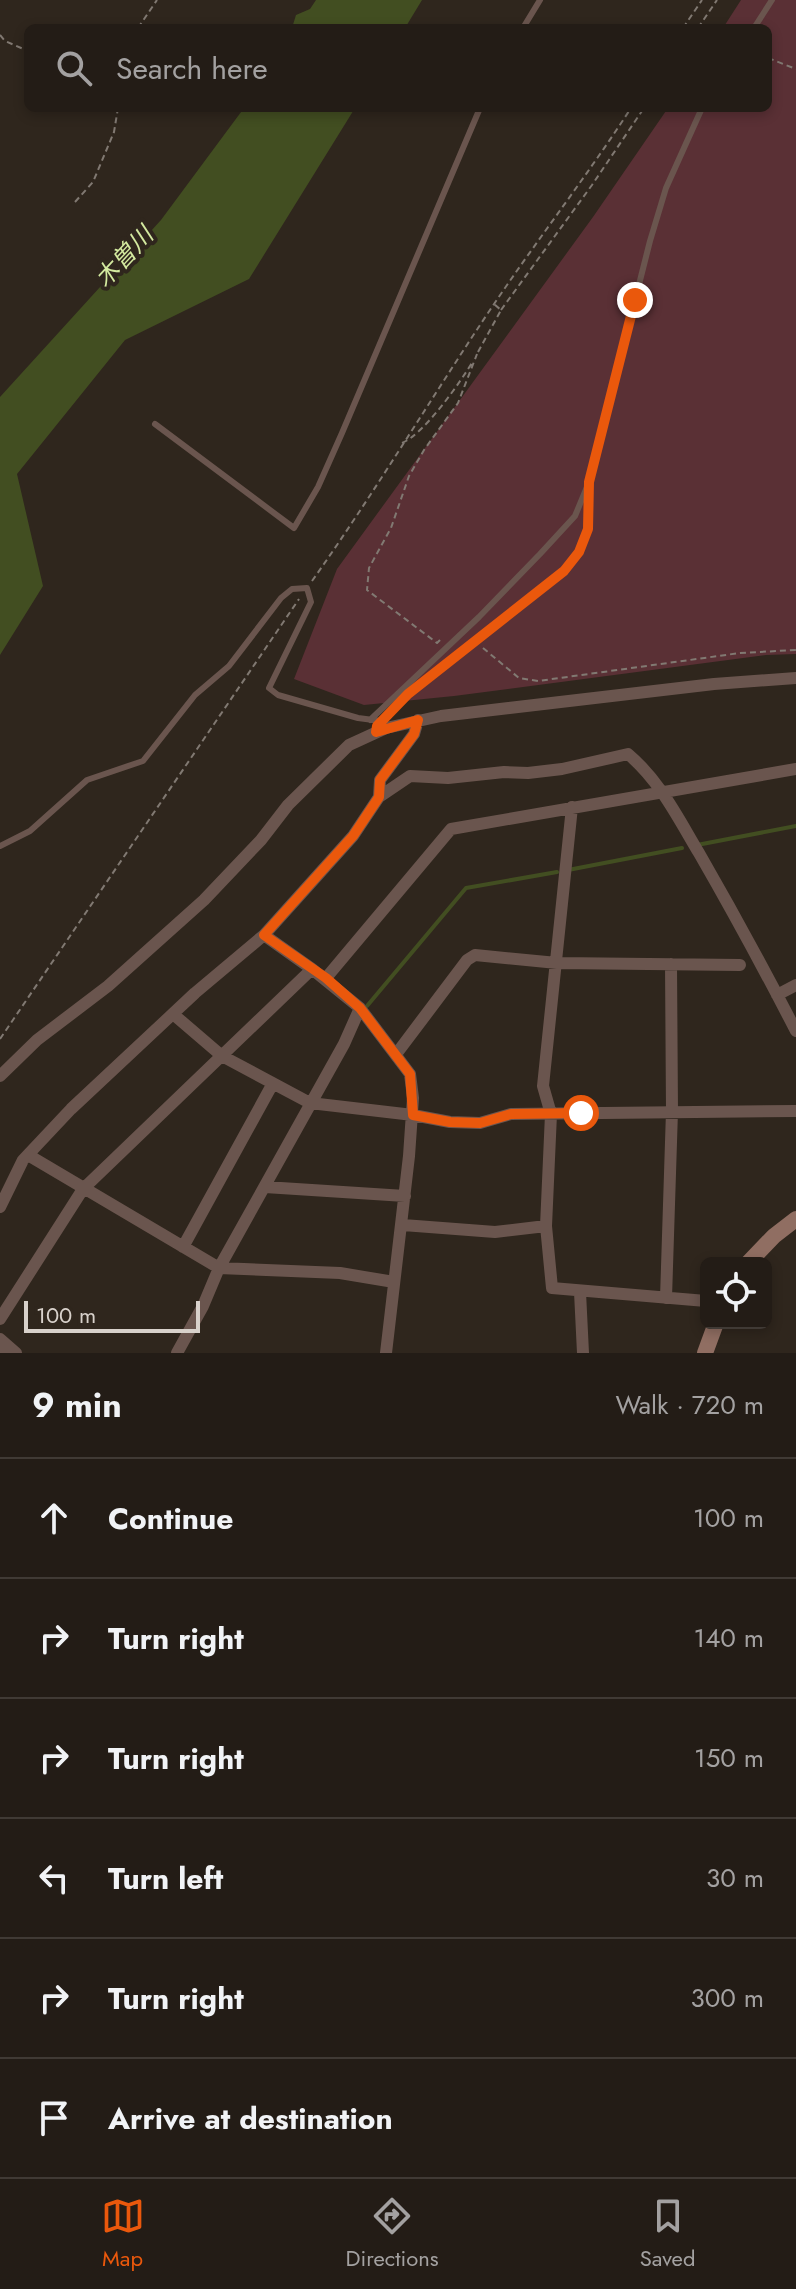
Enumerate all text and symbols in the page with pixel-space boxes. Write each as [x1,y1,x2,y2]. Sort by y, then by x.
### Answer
search box [24,24,772,112]
icon: search [52,46,96,90]
text: Search here [116,47,268,90]
water label: 木曽川 [86,216,163,295]
route end [617,282,653,318]
route start [563,1095,599,1131]
map controls [700,1257,772,1329]
button: locate [700,1257,772,1329]
scale bar [24,1297,200,1333]
text: 100 m [36,1299,96,1331]
text: 9 min [32,1381,122,1430]
text: Walk · 720 m [615,1386,764,1424]
icon: ahead [32,1496,76,1540]
text: Continue [108,1497,234,1540]
text: 100 m [693,1499,764,1537]
icon: right [32,1616,76,1660]
text: Turn right [108,1617,244,1660]
text: 140 m [693,1619,764,1657]
icon: right [32,1736,76,1780]
text: Turn right [108,1737,244,1780]
text: 150 m [694,1739,764,1777]
icon: left [32,1856,76,1900]
text: Turn left [108,1857,223,1900]
text: 30 m [706,1859,764,1897]
icon: right [32,1976,76,2020]
text: Turn right [108,1977,244,2020]
text: 300 m [691,1979,764,2017]
icon: arrive [32,2096,76,2140]
text: Arrive at destination [108,2097,393,2140]
tab: Map [101,2194,145,2274]
tab: Directions [346,2194,439,2274]
tab: Saved [640,2194,695,2274]

